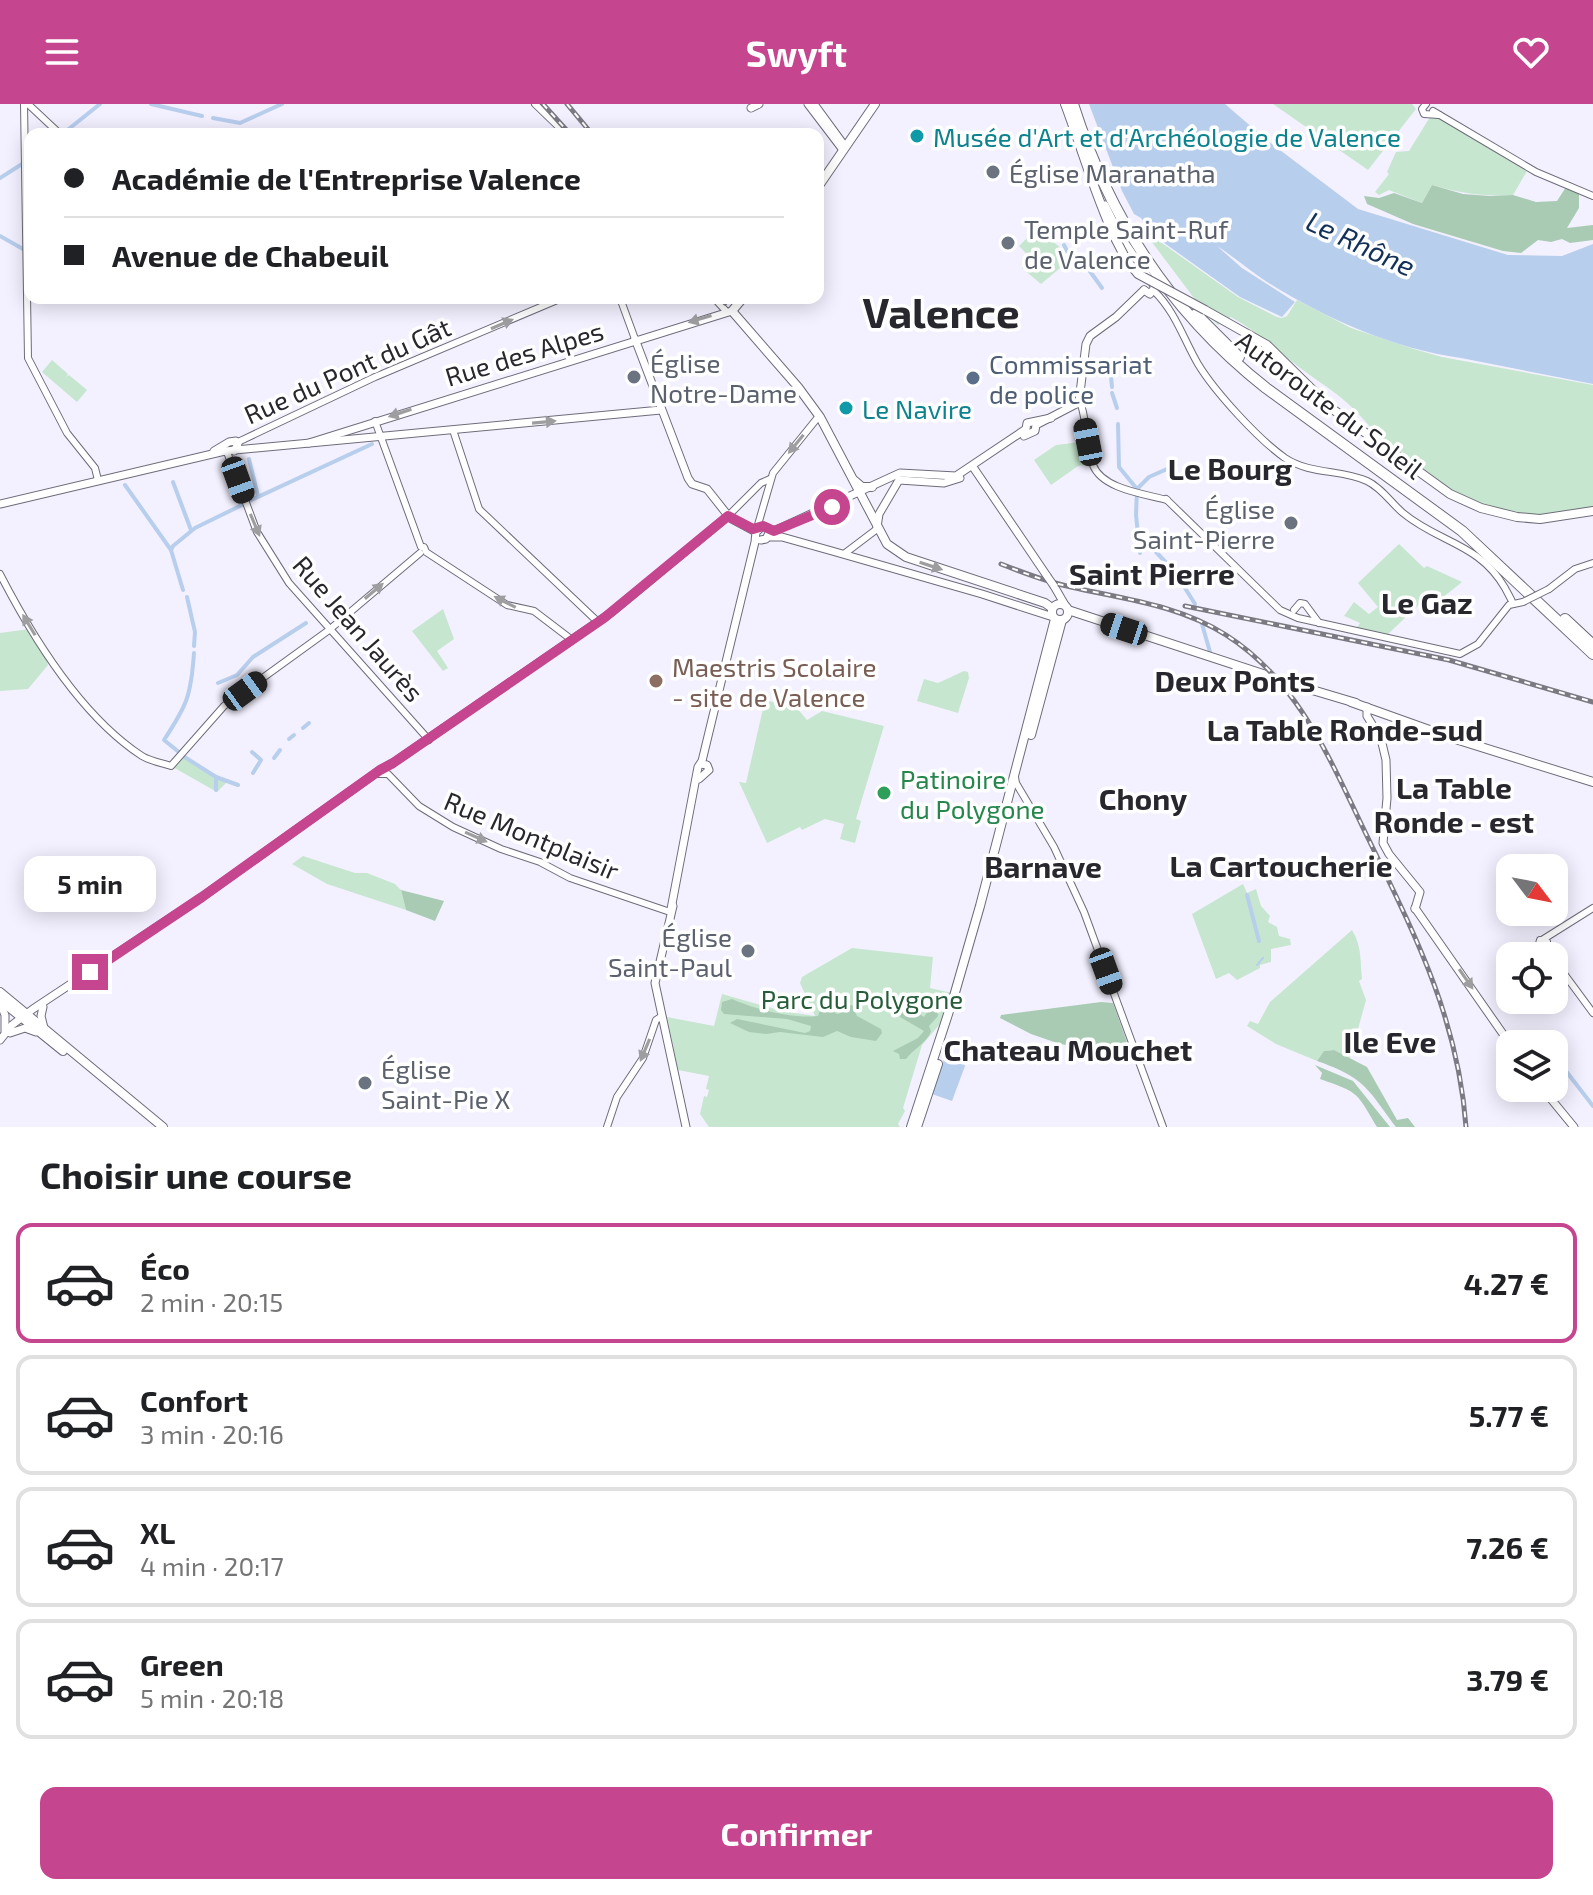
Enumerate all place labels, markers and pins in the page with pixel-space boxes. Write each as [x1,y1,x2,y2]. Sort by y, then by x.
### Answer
place label: Musée d'Art et d'Archéologie de Valence [933,121,1401,152]
marker: Musée d'Art et d'Archéologie de Valence [908,127,926,145]
place label: Église Maranatha [1009,157,1216,188]
marker: Église Maranatha [984,163,1002,181]
place label: Temple Saint-Ruf de Valence [1024,213,1229,274]
marker: Temple Saint-Ruf de Valence [999,234,1017,252]
place label: Église Notre-Dame [650,347,797,408]
place label: Commissariat de police [989,348,1152,409]
marker: Église Notre-Dame [625,368,643,386]
marker: Commissariat de police [964,369,982,387]
place label: Le Navire [862,393,972,424]
marker: Le Navire [837,399,855,417]
place label: Église Saint-Pierre [1133,493,1275,554]
marker: Église Saint-Pierre [1282,514,1300,532]
place label: Maestris Scolaire - site de Valence [672,651,876,712]
marker: Maestris Scolaire - site de Valence [647,672,665,690]
place label: Patinoire du Polygone [900,763,1044,824]
marker: Patinoire du Polygone [875,784,893,802]
place label: Église Saint-Paul [608,921,732,982]
marker: Église Saint-Paul [739,942,757,960]
place label: Église Saint-Pie X [381,1053,510,1114]
marker: Église Saint-Pie X [356,1074,374,1092]

